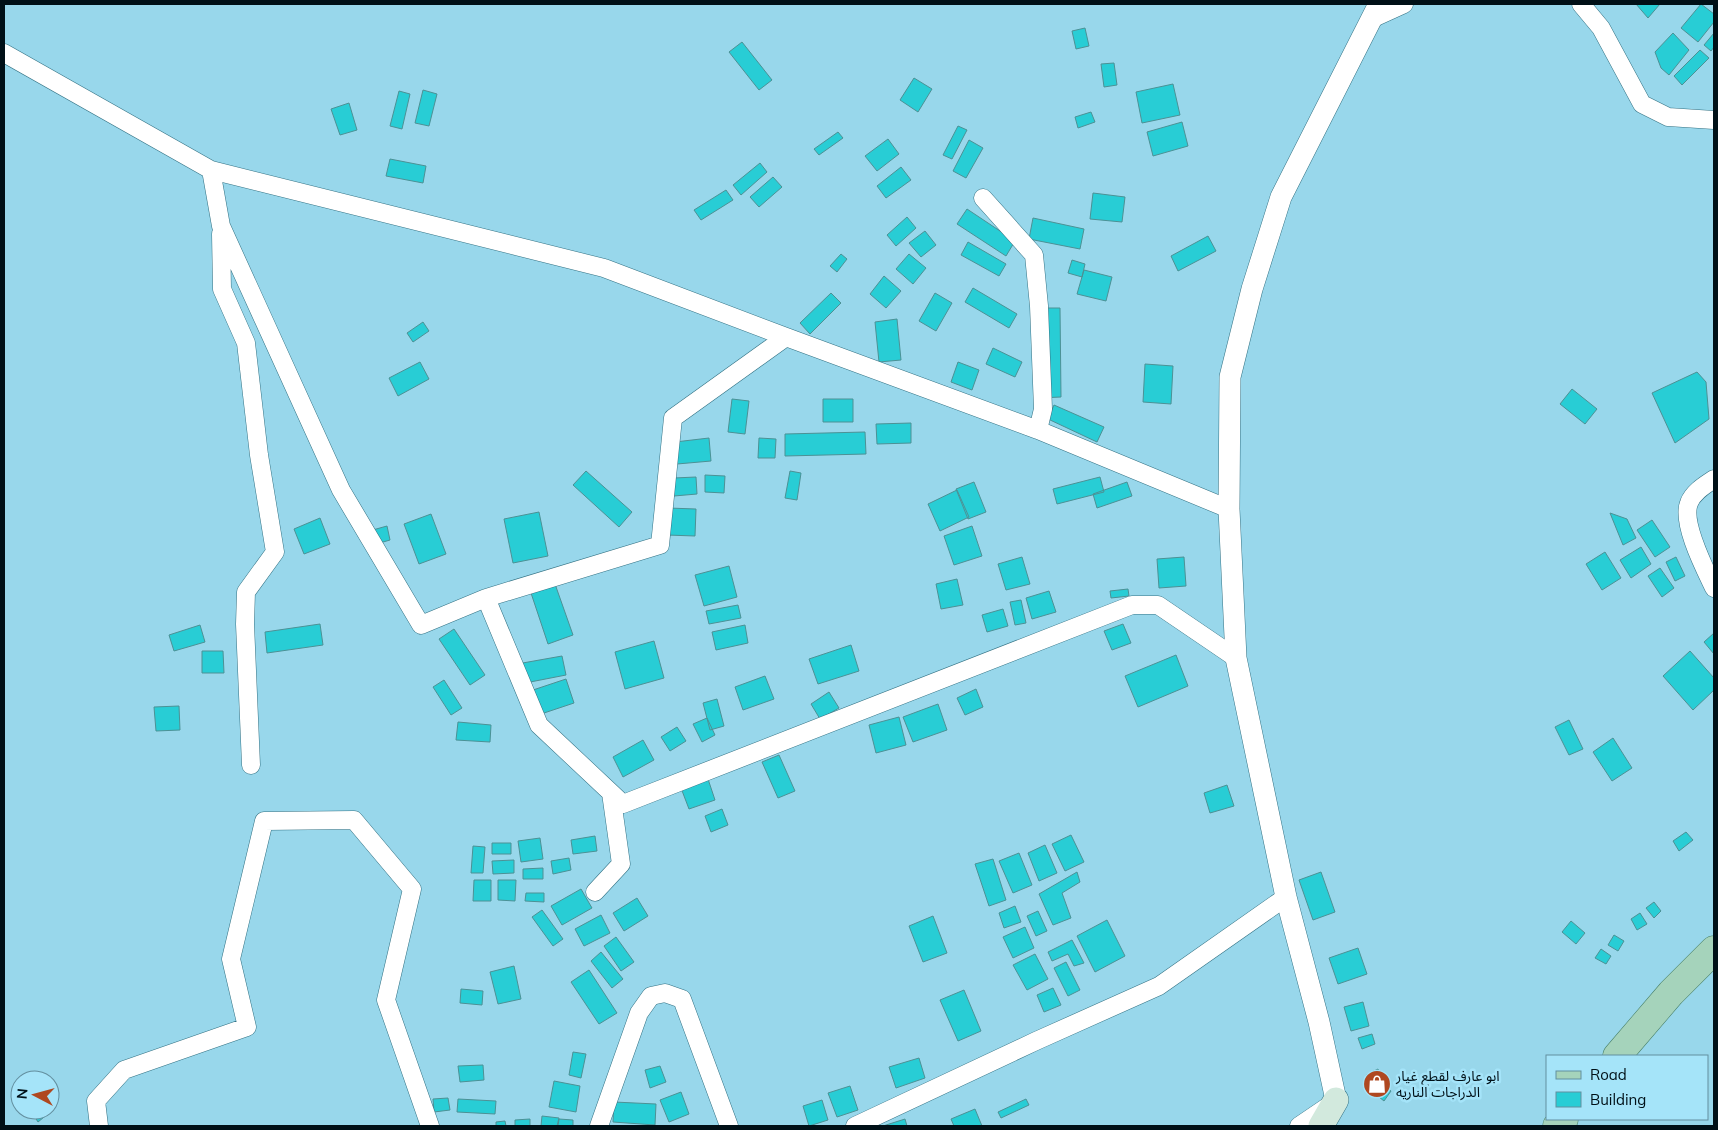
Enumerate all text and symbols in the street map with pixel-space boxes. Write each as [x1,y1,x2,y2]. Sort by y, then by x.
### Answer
legend [1546,1055,1708,1120]
text: Road [1590,1065,1627,1084]
place label: ابو عارف لقطع غيار الدراجات الناريه [1395,1067,1500,1101]
shop icon: ابو عارف لقطع غيار الدراجات الناريه [1362,1069,1392,1099]
north arrow [10,1070,60,1120]
text: N [13,1087,32,1100]
text: Building [1590,1090,1646,1109]

